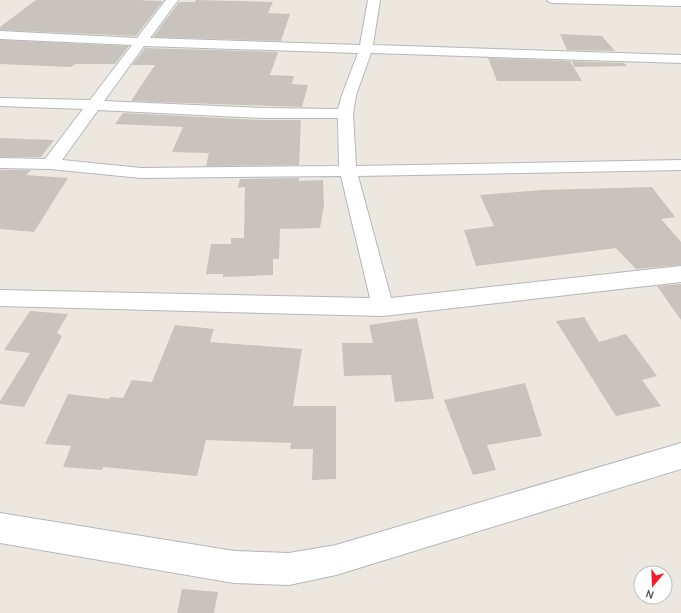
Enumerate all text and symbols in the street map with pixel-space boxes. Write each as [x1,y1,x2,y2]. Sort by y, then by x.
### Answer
north arrow [633,565,673,605]
text: N [644,587,656,602]

